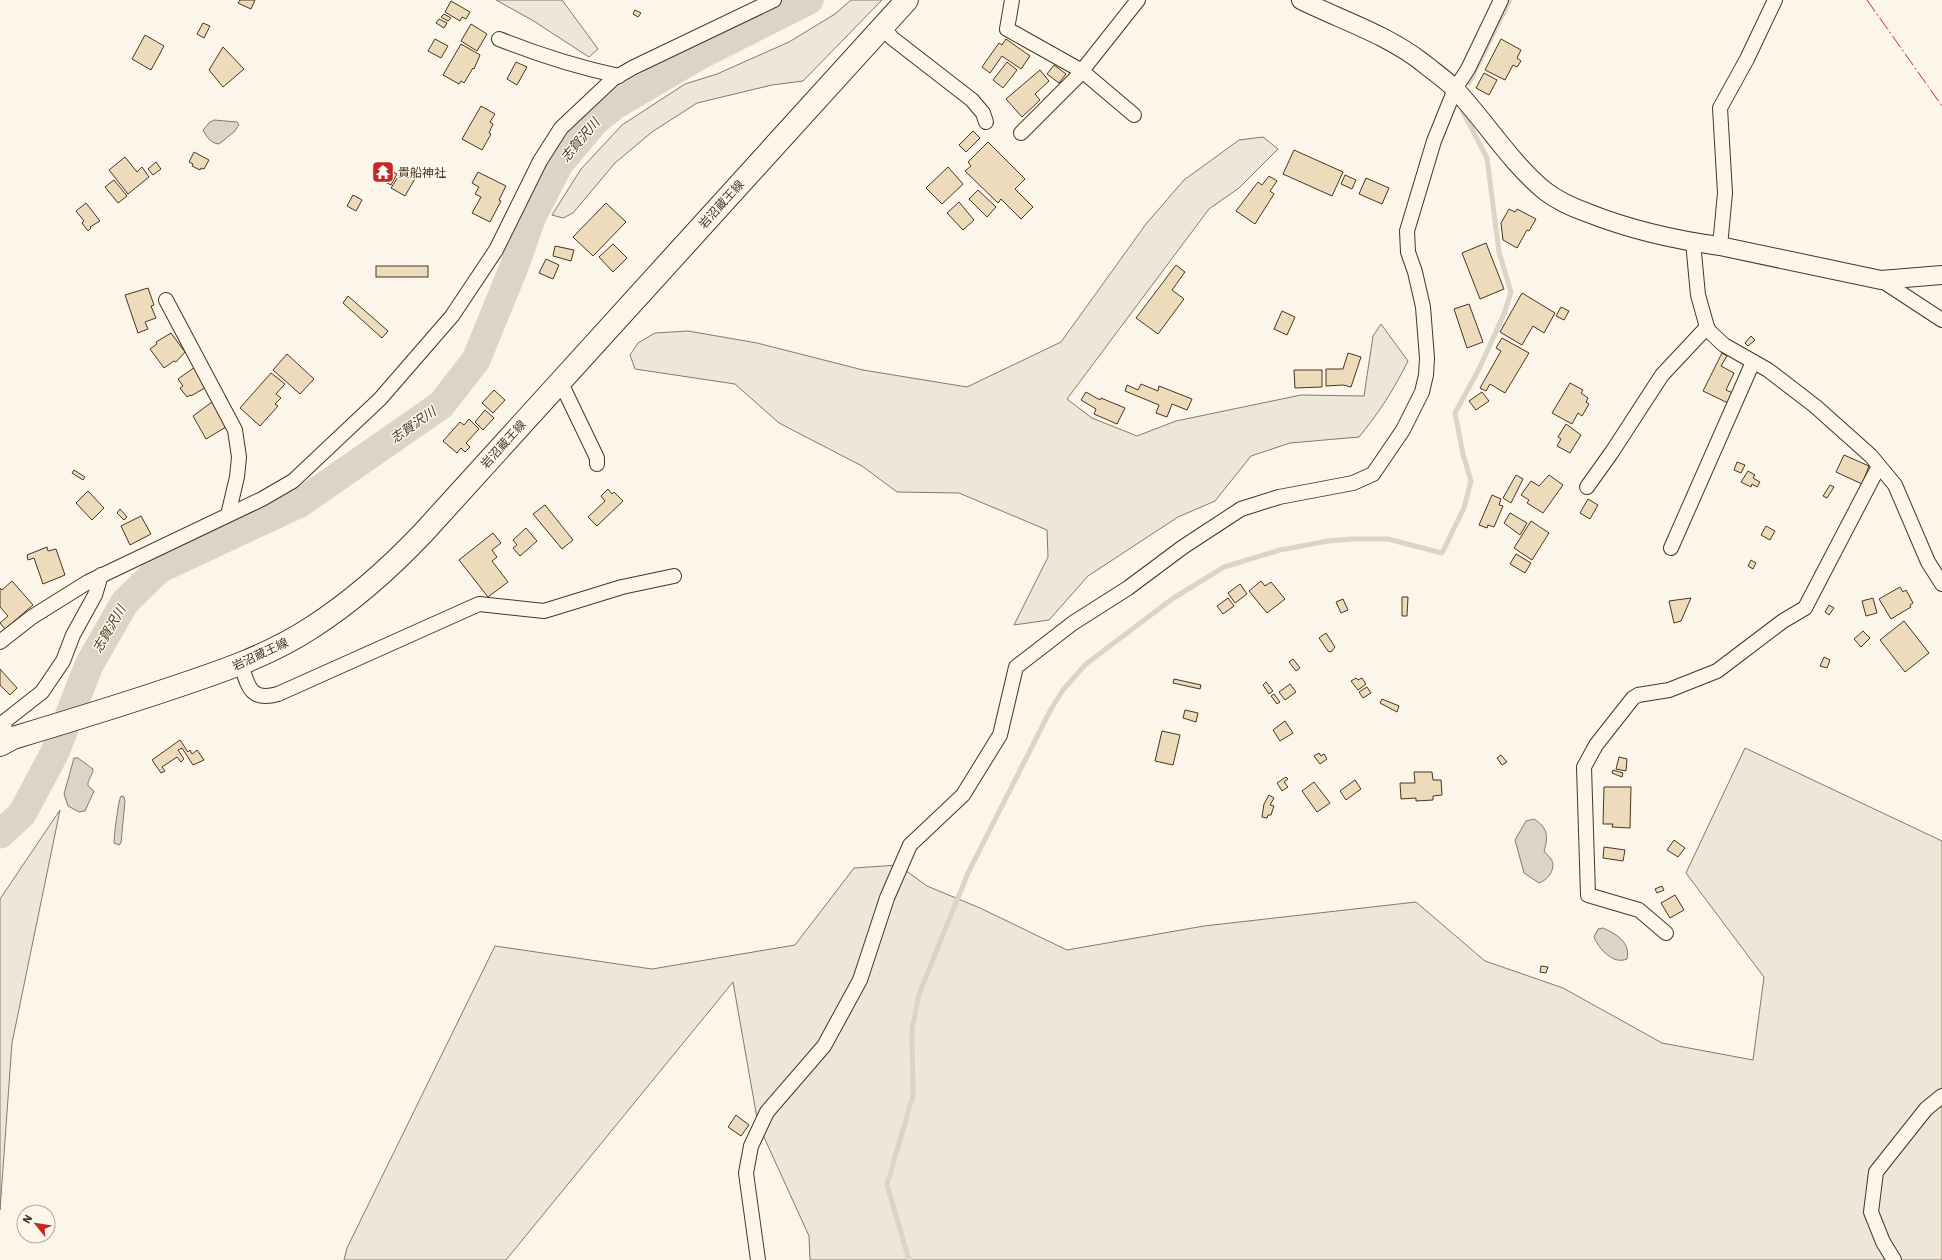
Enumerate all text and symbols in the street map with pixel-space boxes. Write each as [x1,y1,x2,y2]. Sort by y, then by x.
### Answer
water label: 志賀沢川 [557,113,605,165]
temple icon: 貴船神社 [370,159,396,185]
place label: 貴船神社 [398,165,446,180]
street label: 岩沼蔵王線 [695,177,747,231]
water label: 志賀沢川 [387,402,441,447]
street label: 岩沼蔵王線 [477,417,529,471]
water label: 志賀沢川 [89,601,130,656]
street label: 岩沼蔵王線 [230,635,290,673]
north arrow [16,1204,56,1244]
text: N [19,1212,35,1226]

